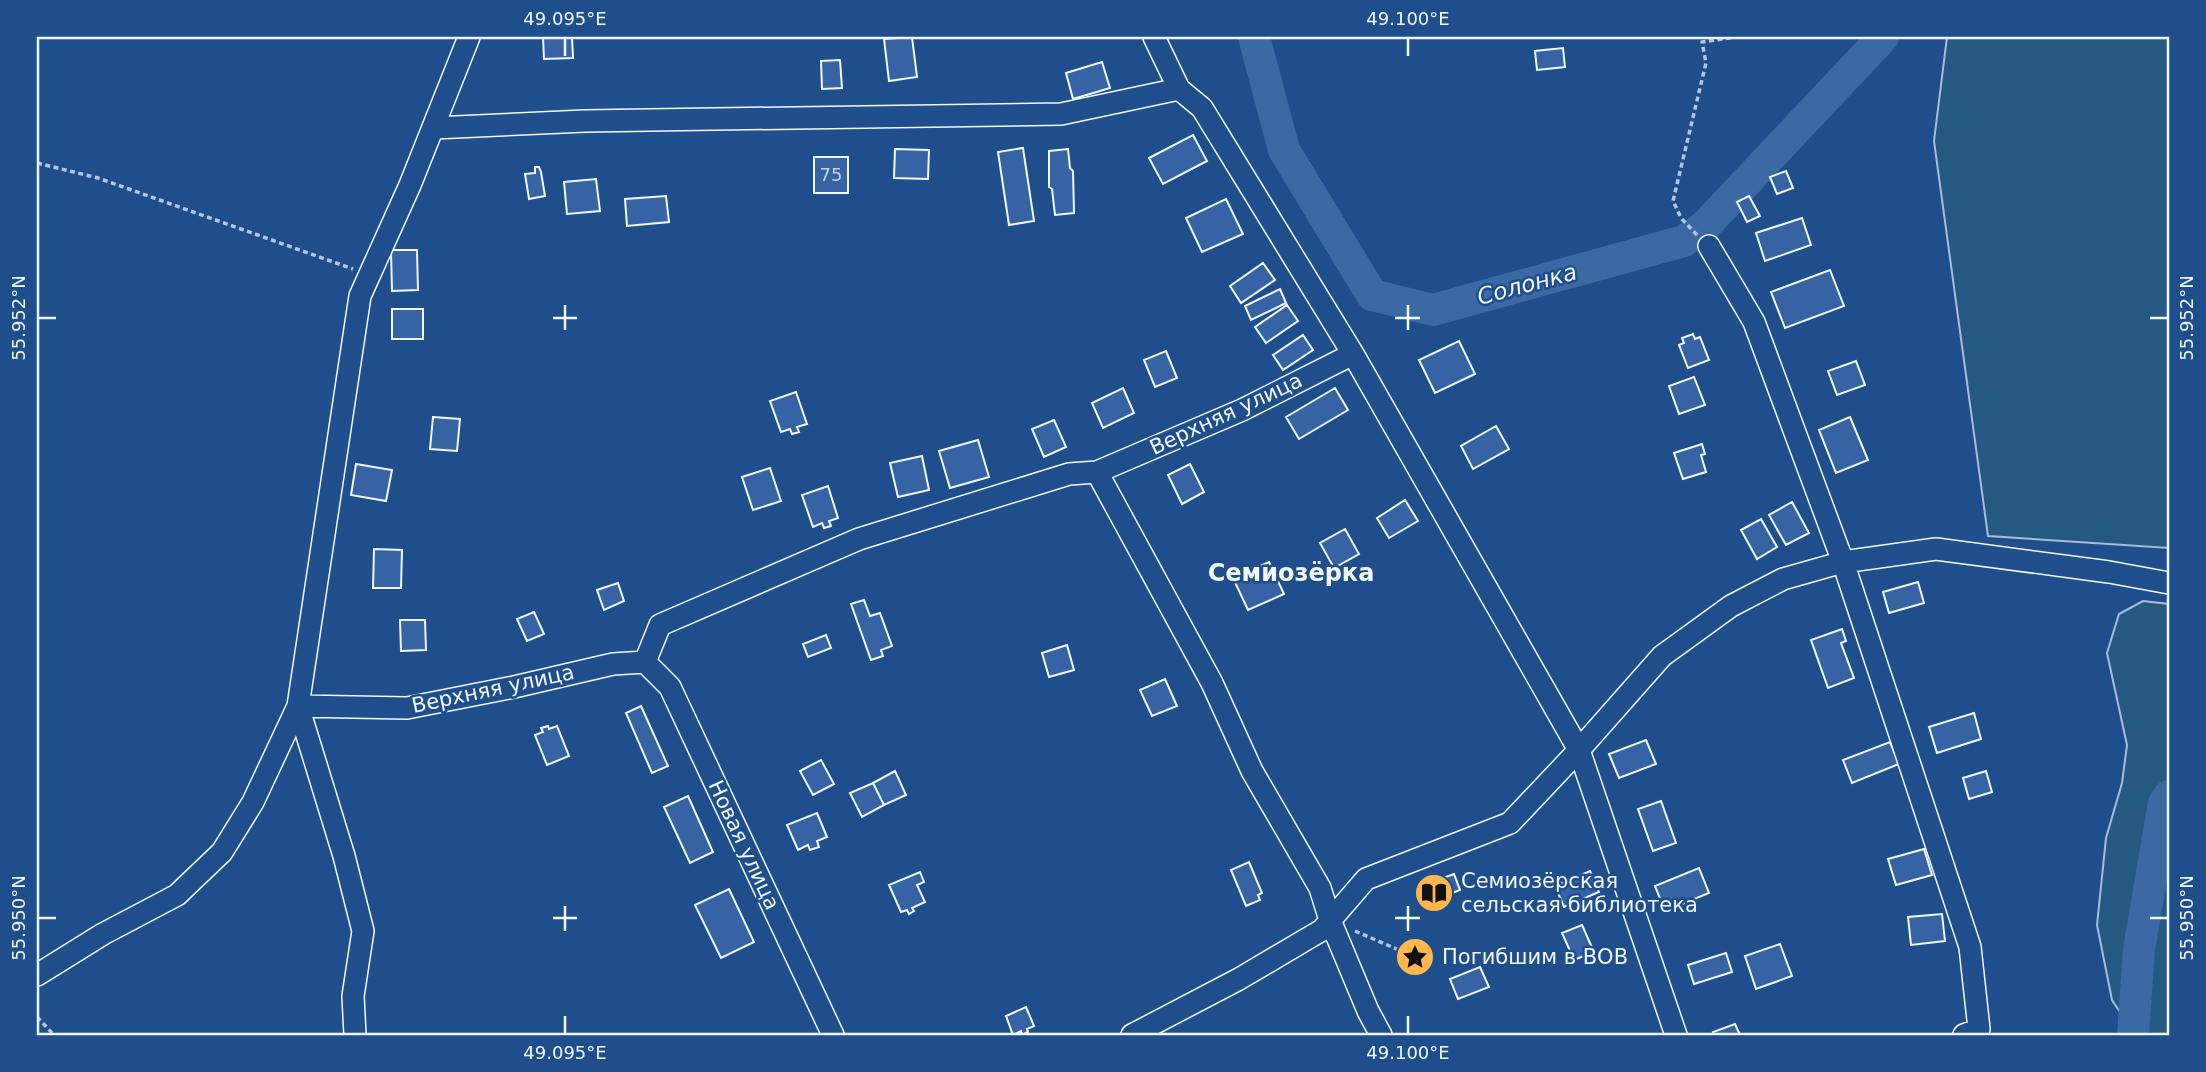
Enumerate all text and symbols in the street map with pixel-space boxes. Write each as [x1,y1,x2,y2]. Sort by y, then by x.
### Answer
text: 49.095°E [523,8,607,29]
text: 49.100°E [1366,8,1450,29]
house number: 75 [820,164,842,185]
water label: Солонка [1474,258,1580,310]
text: 55.952°N [8,275,29,361]
text: 55.952°N [2176,275,2197,361]
street label: Верхняя улица [1146,368,1306,460]
district label: Семиозёрка [1208,559,1374,587]
street label: Верхняя улица [410,660,576,718]
street label: Новая улица [704,777,784,913]
place label: Семиозёрская сельская библиотека [1461,869,1698,917]
library icon: Семиозёрская сельская библиотека [1413,872,1455,914]
text: 55.950°N [8,875,29,961]
text: 55.950°N [2176,875,2197,961]
place icon: Погибшим в ВОВ [1394,936,1436,978]
place label: Погибшим в ВОВ [1442,945,1628,969]
text: 49.095°E [523,1042,607,1063]
text: 49.100°E [1366,1042,1450,1063]

